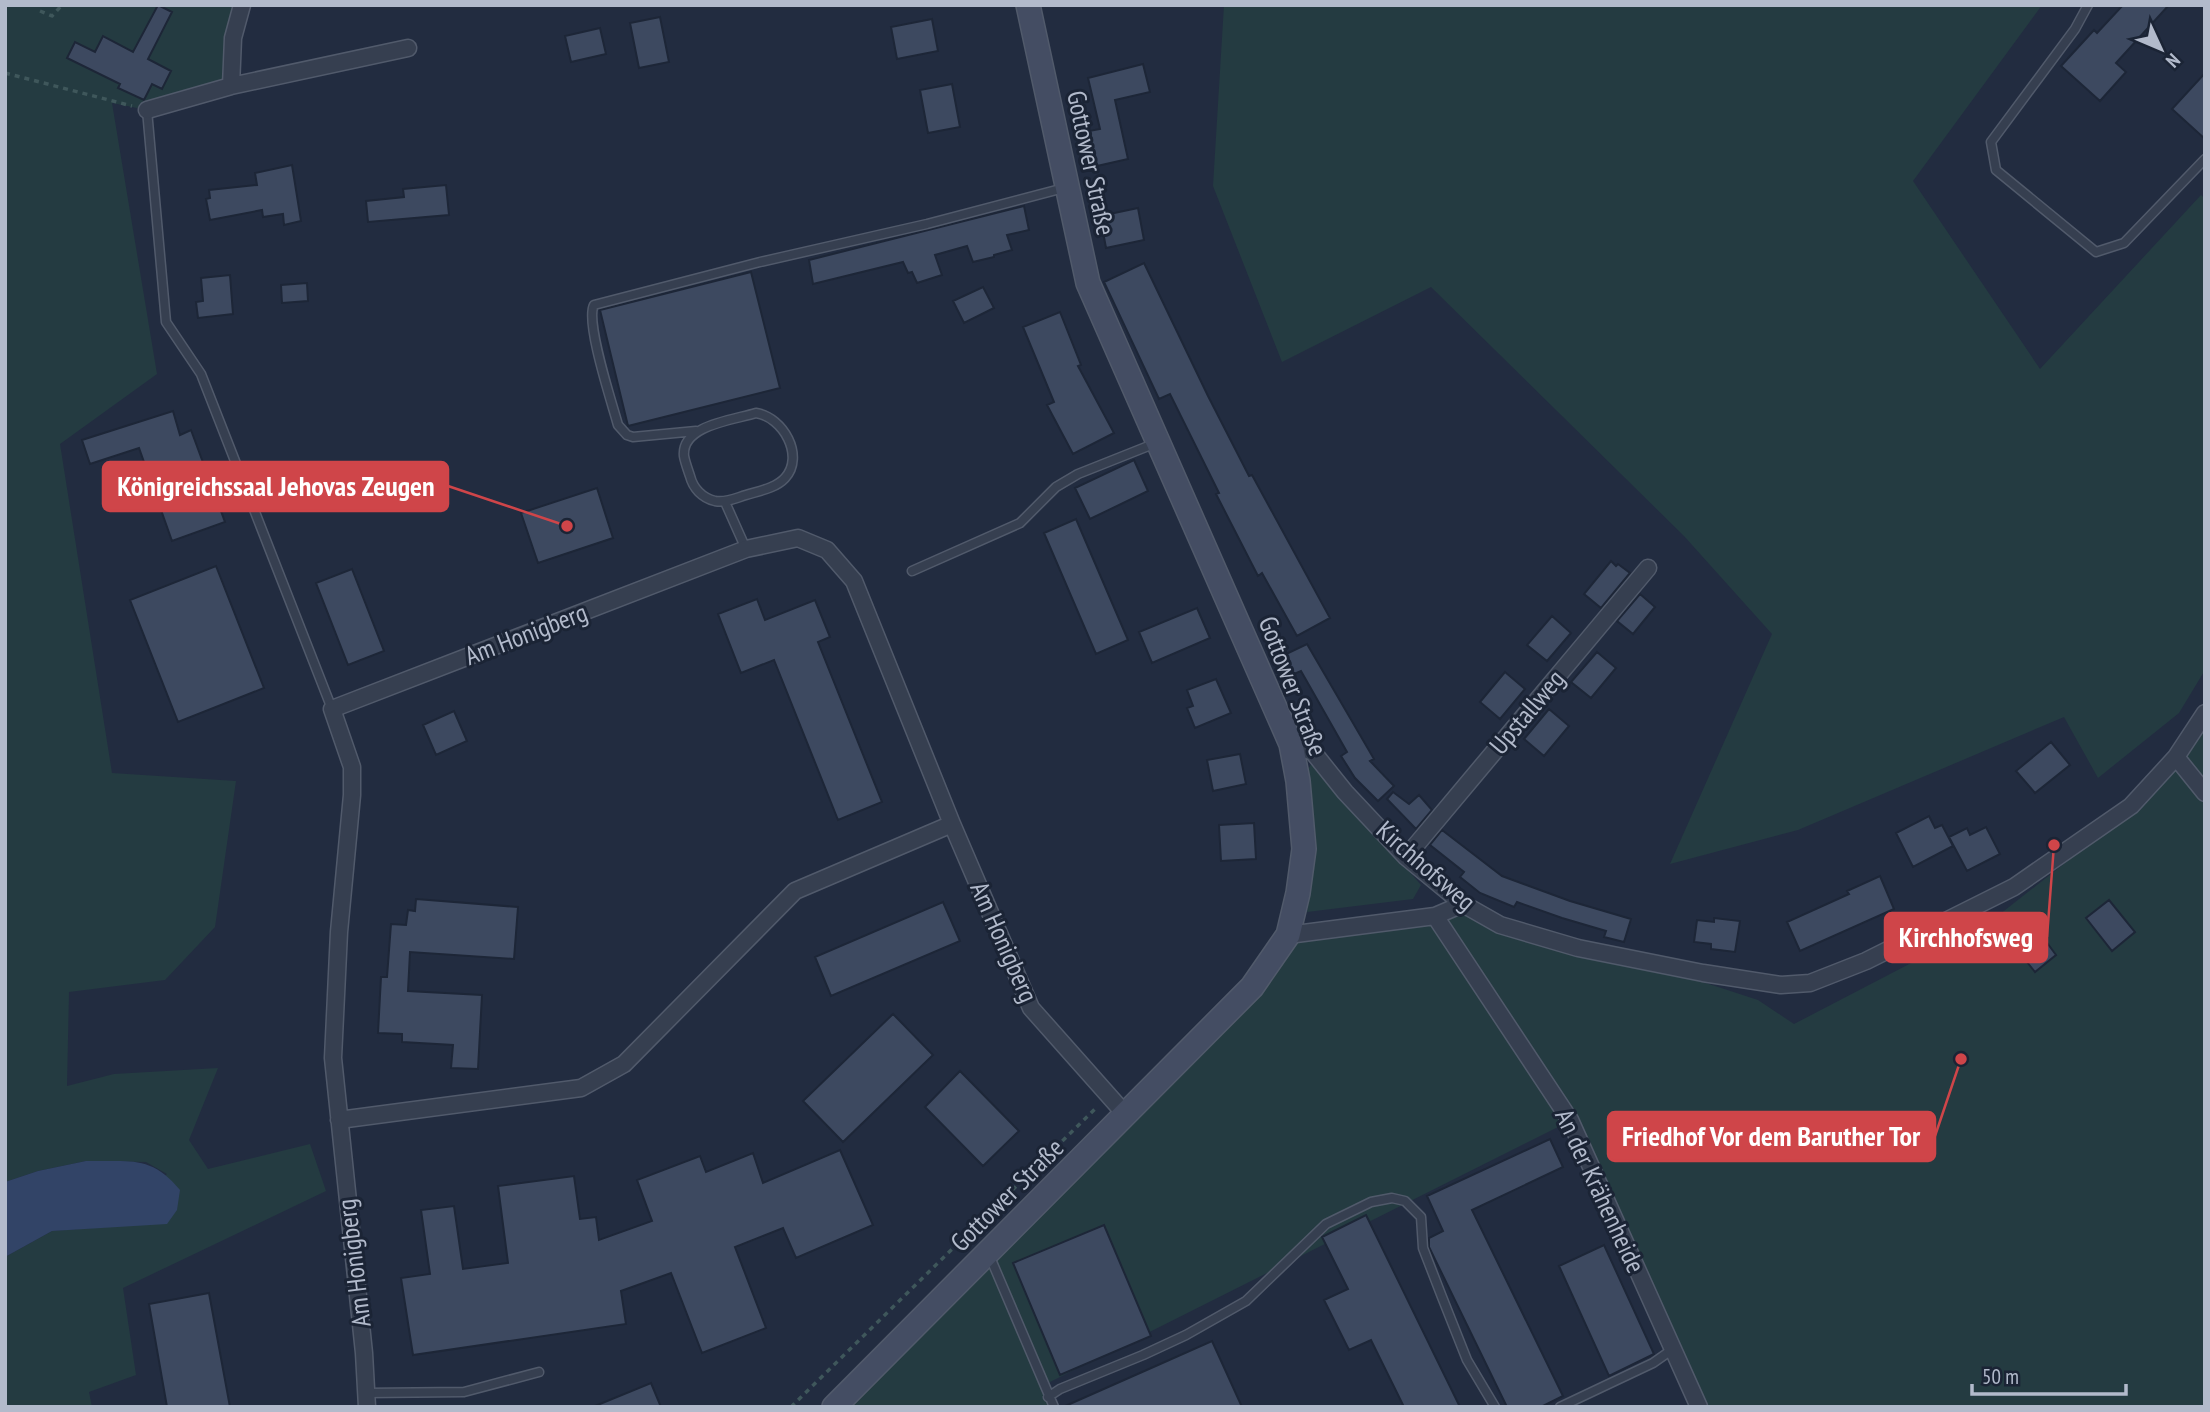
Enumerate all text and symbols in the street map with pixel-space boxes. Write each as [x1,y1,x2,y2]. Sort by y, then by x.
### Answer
north arrow [2126,14,2196,84]
text: N [2161,49,2185,73]
street label: Gottower Straße [1060,88,1123,238]
callout: Königreichssaal Jehovas Zeugen [103,462,448,511]
text: Königreichssaal Jehovas Zeugen [117,467,435,504]
street label: Am Honigberg [460,595,592,672]
street label: Gottower Straße [1252,611,1335,760]
street label: Upstallweg [1482,663,1571,761]
street label: Kirchhofsweg [1370,813,1483,918]
street label: Am Honigberg [963,876,1046,1007]
callout: Kirchhofsweg [1885,913,2047,962]
text: Kirchhofsweg [1899,918,2033,955]
street label: An der Krähenheide [1548,1104,1653,1278]
callout: Friedhof Vor dem Baruther Tor [1608,1112,1935,1161]
text: Friedhof Vor dem Baruther Tor [1622,1117,1921,1154]
street label: Gottower Straße [943,1131,1070,1258]
street label: Am Honigberg [329,1197,378,1329]
scale bar [1972,1352,2126,1396]
text: 50 m [1982,1363,2019,1390]

